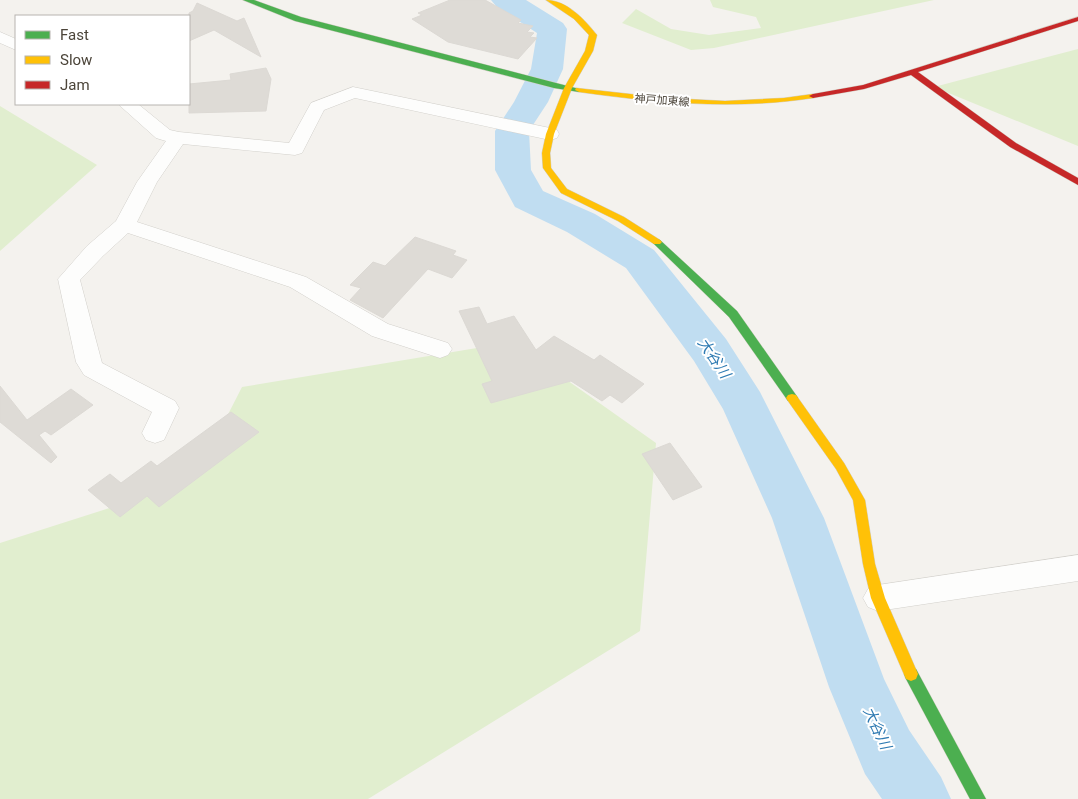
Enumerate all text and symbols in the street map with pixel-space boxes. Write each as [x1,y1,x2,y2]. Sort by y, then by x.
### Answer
legend [15,15,190,105]
text: Fast [60,26,89,44]
text: Slow [60,51,92,69]
text: Jam [60,76,90,94]
street label: 神戸加東線 [634,92,690,109]
water label: 大谷川 [694,334,735,383]
water label: 大谷川 [859,704,896,754]

